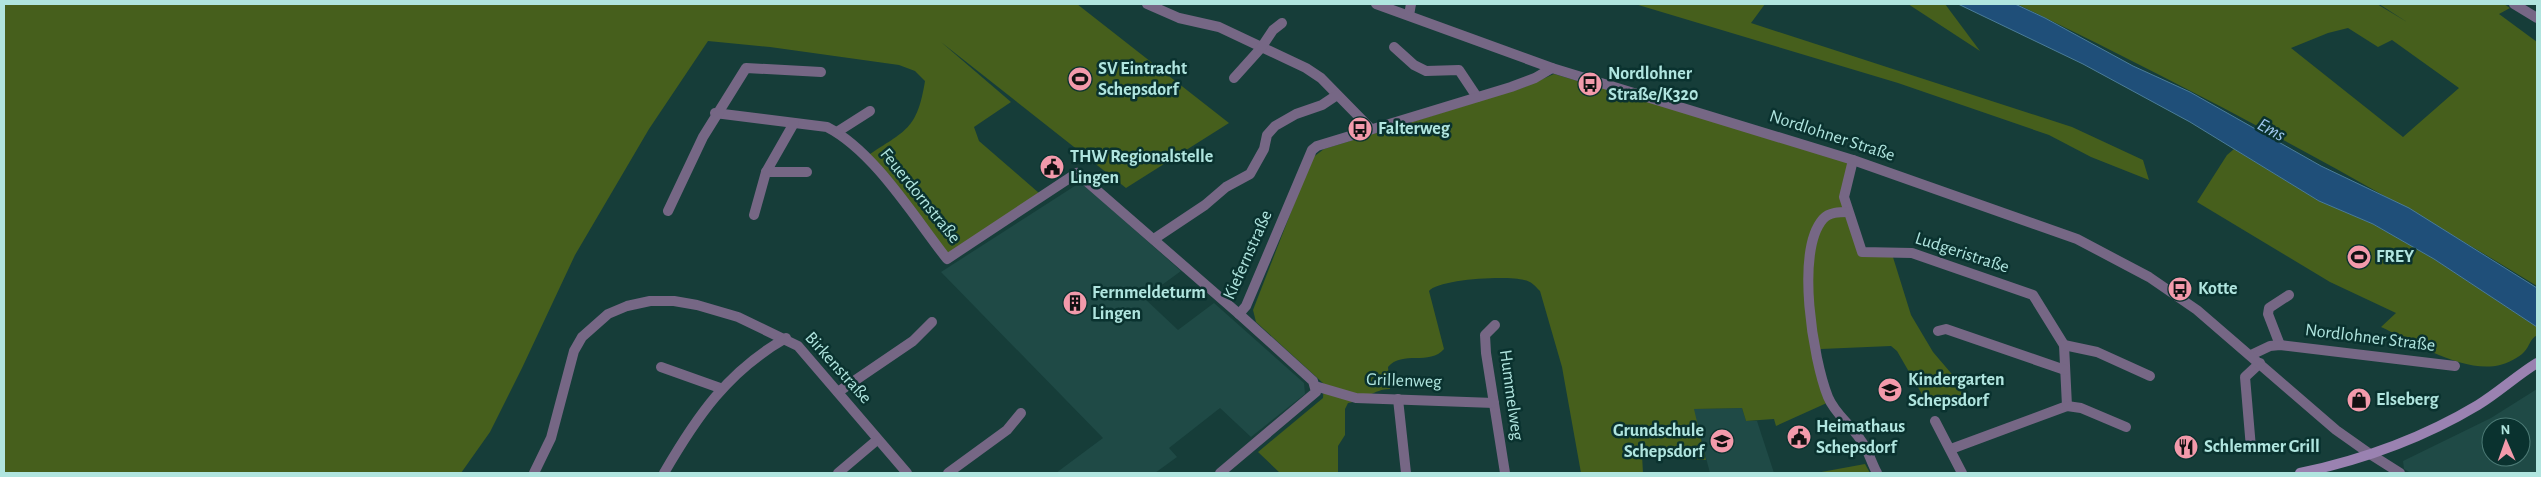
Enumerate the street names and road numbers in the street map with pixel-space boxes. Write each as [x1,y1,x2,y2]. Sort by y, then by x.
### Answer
street label: Nordlohner Straße [1767,107,1897,165]
street label: Feuerdornstraße [876,145,964,247]
street label: Kiefernstraße [1220,208,1276,302]
street label: Ludgeristraße [1913,229,2011,277]
street label: Nordlohner Straße [2304,321,2436,355]
street label: Birkenstraße [801,329,875,407]
street label: Hummelweg [1496,349,1526,442]
street label: Grillenweg [1366,371,1442,391]

